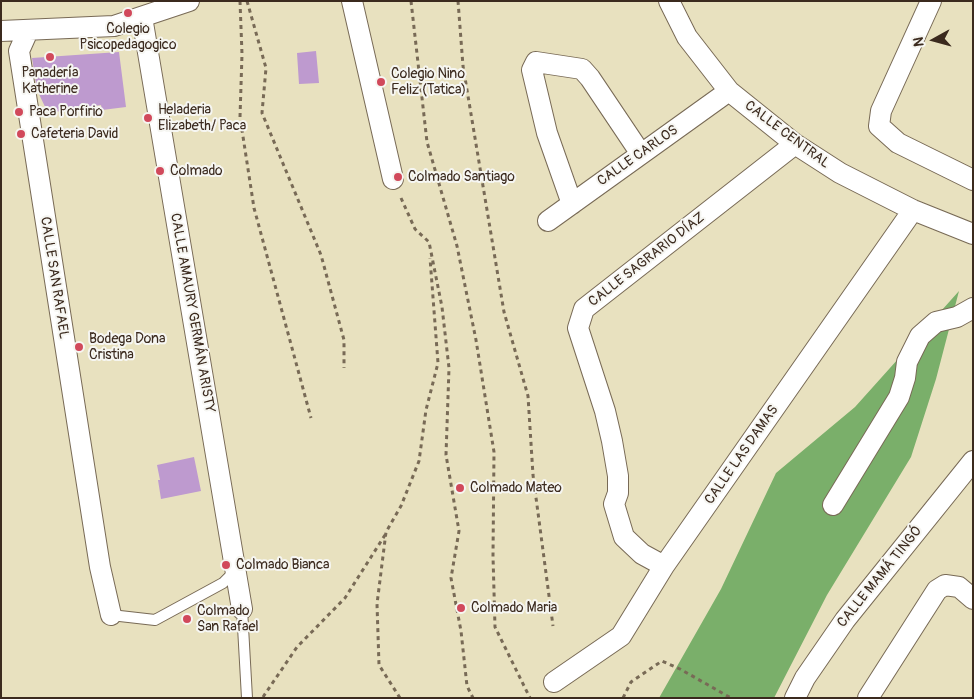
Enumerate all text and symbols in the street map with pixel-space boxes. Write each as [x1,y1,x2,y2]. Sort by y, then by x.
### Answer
marker: Colegio Psicopedagogico [122,7,134,19]
north arrow [909,15,959,65]
place label: Colegio Psicopedagogico [80,21,176,54]
text: N [910,36,928,48]
marker: Panadería Katherine [44,51,56,63]
place label: Panadería Katherine [21,65,79,98]
place label: Colegio Nino Feliz (Tatica) [391,66,466,98]
marker: Colegio Nino Feliz (Tatica) [375,76,387,88]
street label: CALLE CENTRAL [741,97,833,173]
place label: Heladeria Elizabeth/ Paca [158,102,246,134]
place label: Paca Porfirio [29,104,103,120]
marker: Paca Porfirio [13,106,25,118]
marker: Heladeria Elizabeth/ Paca [142,112,154,124]
street label: CALLE CARLOS [594,122,682,190]
place label: Cafeteria David [31,126,118,142]
marker: Cafeteria David [15,128,27,140]
place label: Colmado [170,163,223,179]
marker: Colmado [154,165,166,177]
place label: Colmado Santiago [408,169,515,185]
marker: Colmado Santiago [392,171,404,183]
street label: CALLE SAGRARIO DÍAZ [586,209,708,311]
street label: CALLE AMAURY GERMÁN ARISTY [166,212,218,414]
street label: CALLE SAN RAFAEL [36,216,72,340]
place label: Bodega Dona Cristina [89,331,166,364]
marker: Bodega Dona Cristina [73,341,85,353]
street label: CALLE LAS DAMAS [702,402,782,508]
place label: Colmado Mateo [470,480,562,496]
marker: Colmado Mateo [454,482,466,494]
street label: CALLE MAMÁ TINGÓ [834,523,926,631]
place label: Colmado Bianca [236,557,330,573]
marker: Colmado Bianca [220,559,232,571]
place label: Colmado Maria [471,600,557,616]
marker: Colmado Maria [455,602,467,614]
place label: Colmado San Rafael [197,603,259,636]
marker: Colmado San Rafael [181,613,193,625]

